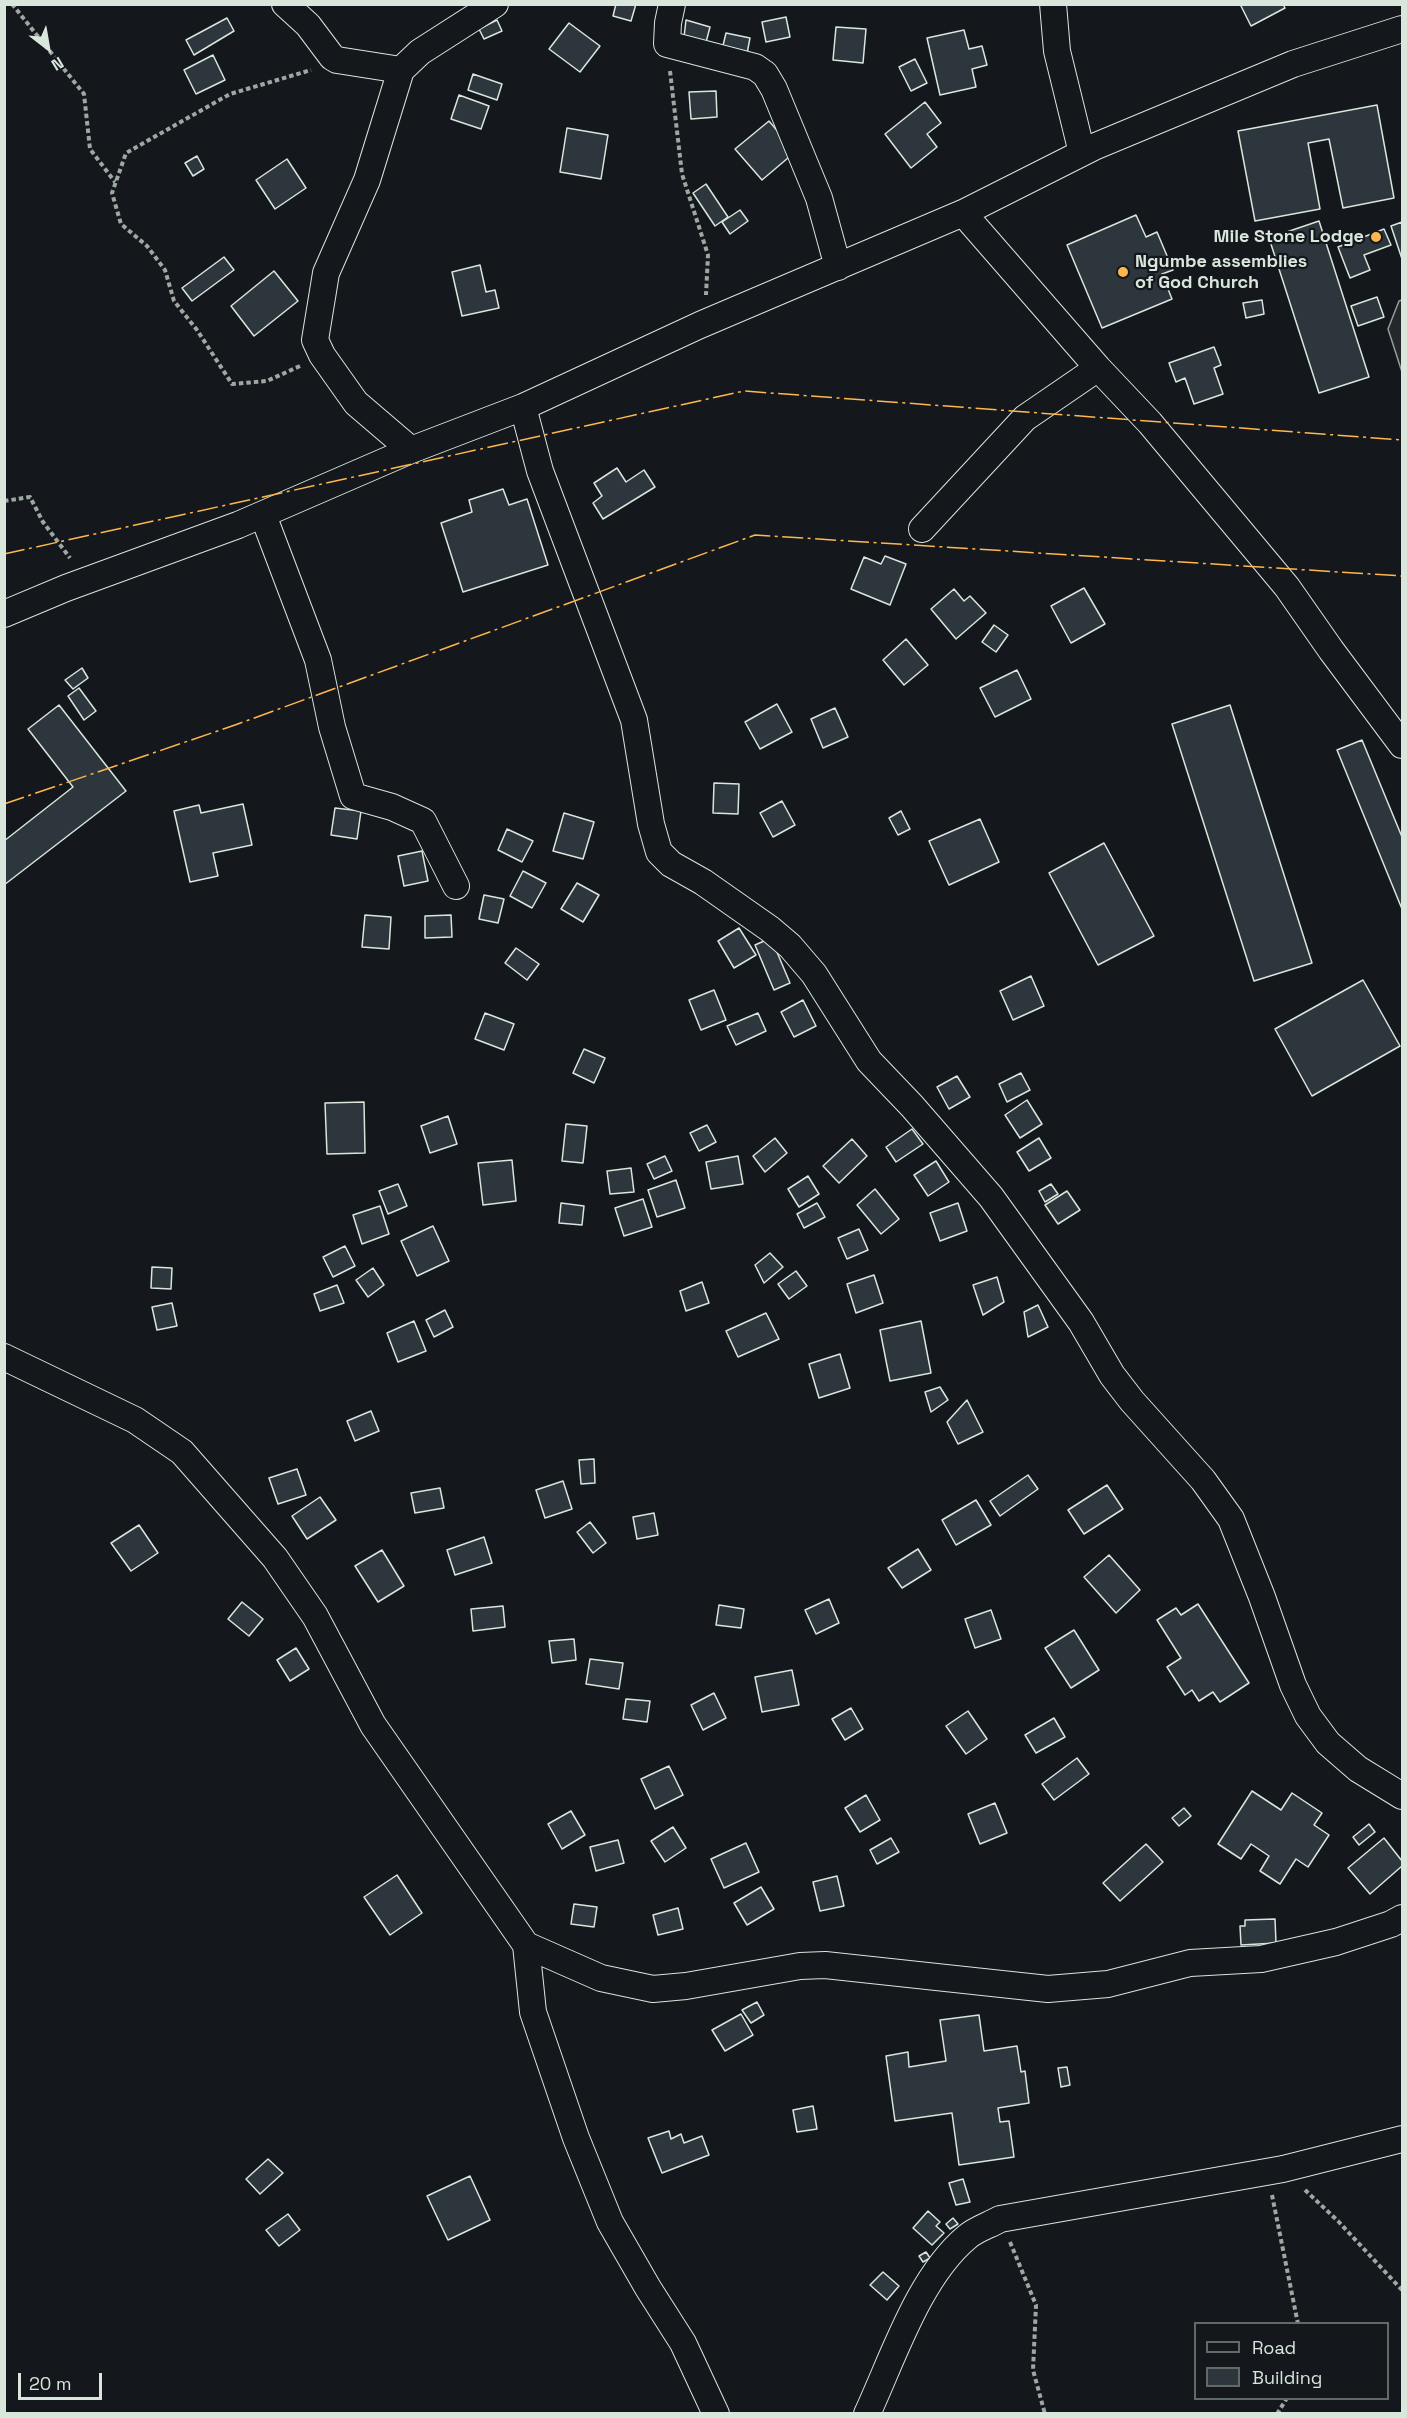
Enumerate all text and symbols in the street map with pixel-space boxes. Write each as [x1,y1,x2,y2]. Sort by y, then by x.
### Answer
north arrow [18,18,78,78]
text: N [48,52,68,76]
place label: Mile Stone Lodge [1214,226,1364,248]
marker: Mile Stone Lodge [1369,230,1383,244]
place label: Ngumbe assemblies of God Church [1135,251,1307,294]
marker: Ngumbe assemblies of God Church [1116,265,1130,279]
legend [1194,2322,1389,2400]
text: Road [1252,2336,1296,2359]
scale bar [21,2361,105,2399]
text: Building [1252,2366,1322,2389]
text: 20 m [29,2372,72,2395]

